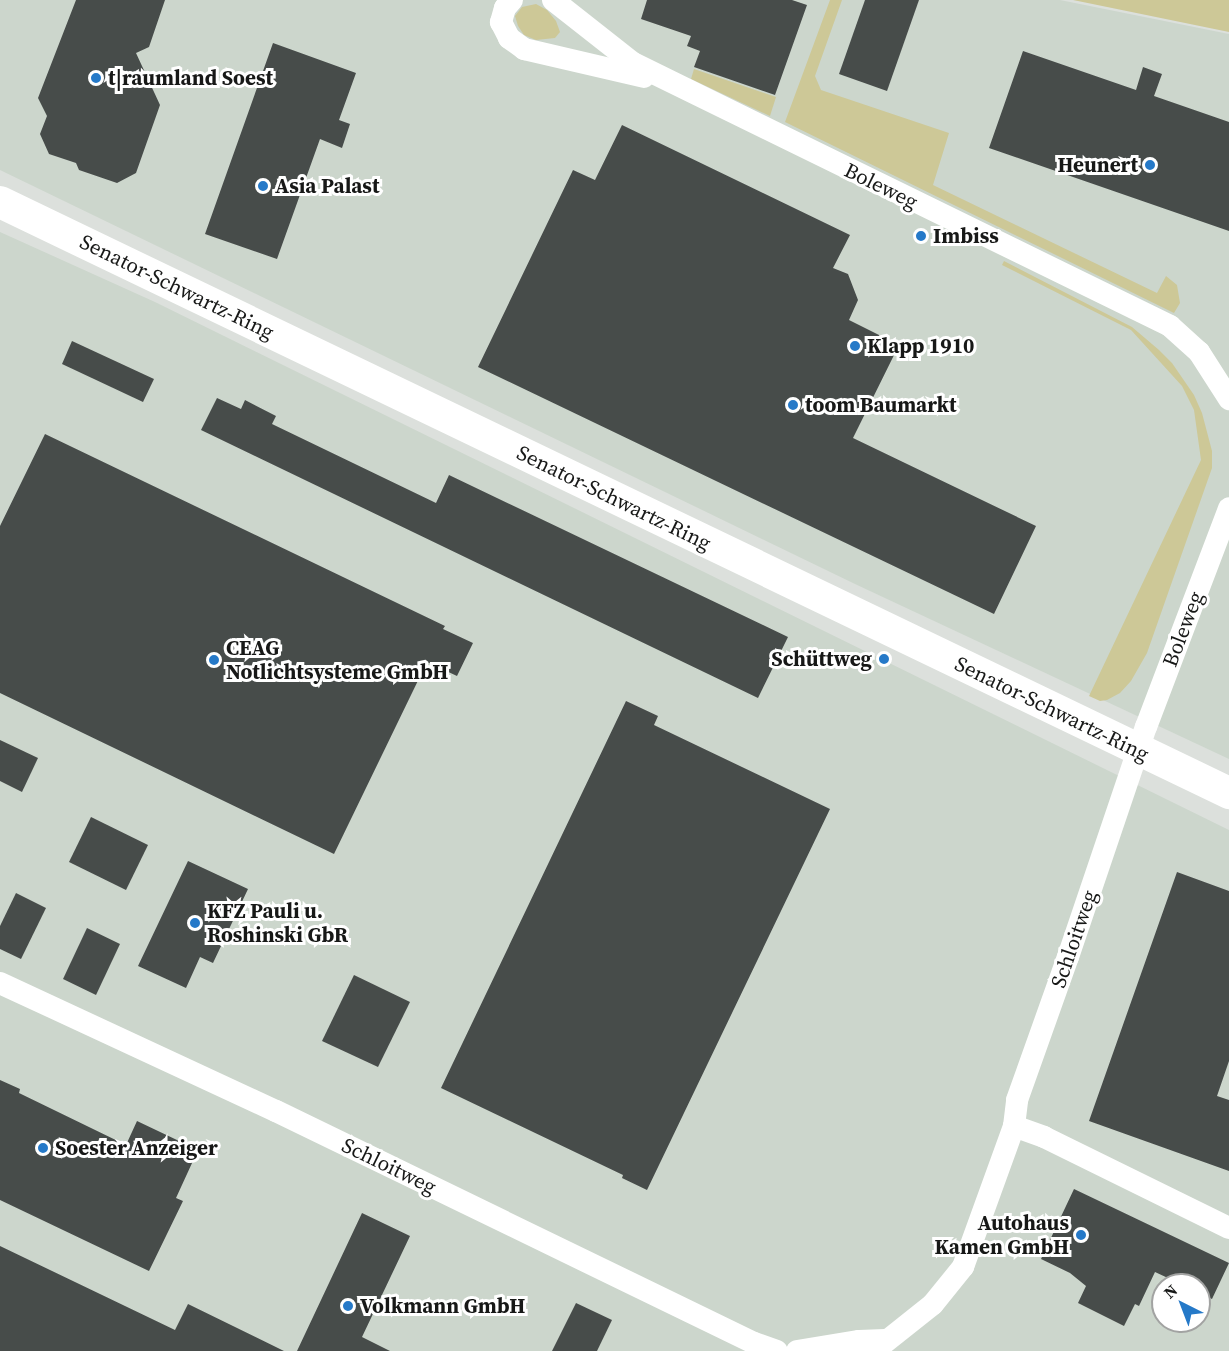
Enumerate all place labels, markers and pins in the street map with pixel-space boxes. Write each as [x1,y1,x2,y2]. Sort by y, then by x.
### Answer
place label: t|raumland Soest [108,65,273,91]
marker: t|raumland Soest [89,71,103,85]
place label: Heunert [1058,152,1138,178]
marker: Heunert [1143,158,1157,172]
place label: Asia Palast [275,173,379,199]
marker: Asia Palast [256,179,270,193]
place label: Imbiss [933,223,999,249]
marker: Imbiss [914,229,928,243]
place label: Klapp 1910 [867,333,974,359]
marker: Klapp 1910 [848,339,862,353]
place label: toom Baumarkt [805,392,956,418]
marker: toom Baumarkt [786,398,800,412]
place label: CEAG Notlichtsysteme GmbH [226,635,448,685]
place label: Schüttweg [771,646,872,672]
marker: Schüttweg [877,652,891,666]
marker: CEAG Notlichtsysteme GmbH [207,653,221,667]
place label: KFZ Pauli u. Roshinski GbR [207,898,348,948]
marker: KFZ Pauli u. Roshinski GbR [188,916,202,930]
place label: Soester Anzeiger [55,1135,218,1161]
marker: Soester Anzeiger [36,1141,50,1155]
place label: Autohaus Kamen GmbH [934,1210,1069,1260]
marker: Autohaus Kamen GmbH [1074,1228,1088,1242]
place label: Volkmann GmbH [360,1293,525,1319]
marker: Volkmann GmbH [341,1299,355,1313]

